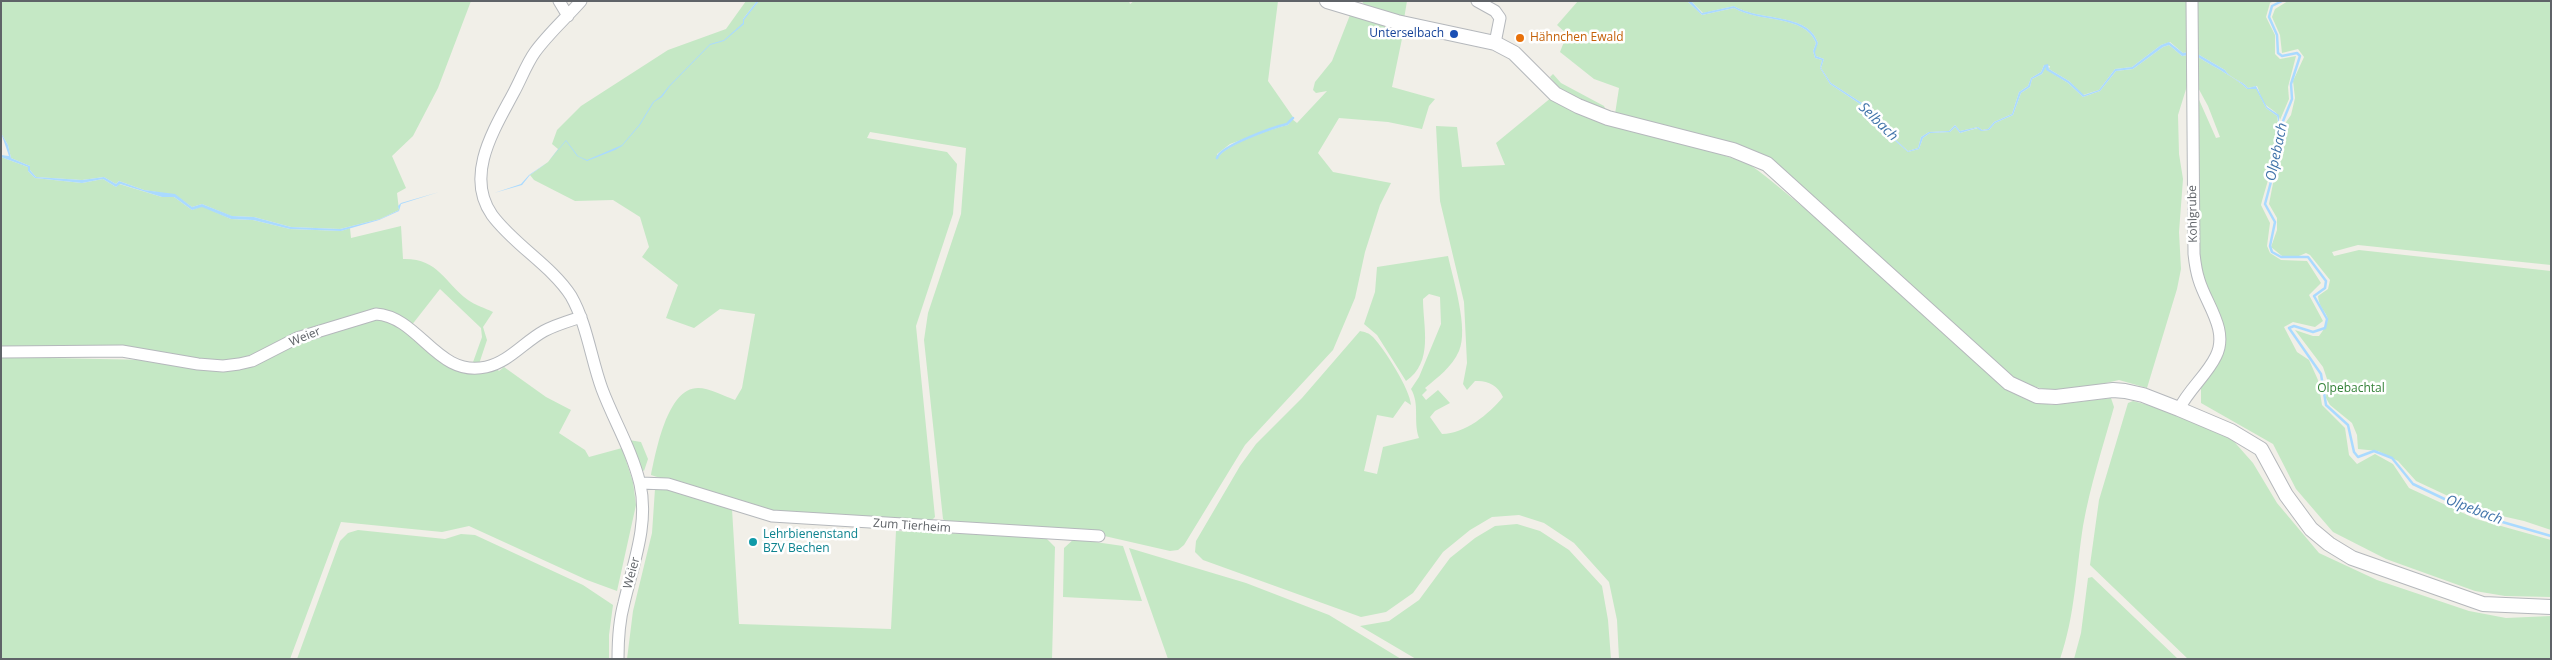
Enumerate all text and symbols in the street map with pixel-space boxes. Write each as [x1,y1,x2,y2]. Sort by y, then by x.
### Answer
place label: Unterselbach [1369,27,1444,41]
marker: Unterselbach [1448,28,1460,40]
place label: Hähnchen Ewald [1530,31,1624,45]
marker: Hähnchen Ewald [1514,32,1526,44]
water label: Selbach [1855,99,1901,145]
water label: Olpebach [2263,121,2291,183]
street label: Kohlgrube [2185,185,2201,243]
street label: Weier [287,324,323,350]
park label: Olpebachtal [2317,382,2385,396]
water label: Olpebach [2443,492,2505,528]
street label: Zum Tierheim [873,516,951,536]
place label: Lehrbienenstand BZV Bechen [763,528,858,556]
marker: Lehrbienenstand BZV Bechen [747,536,759,548]
street label: Weier [621,555,643,591]

